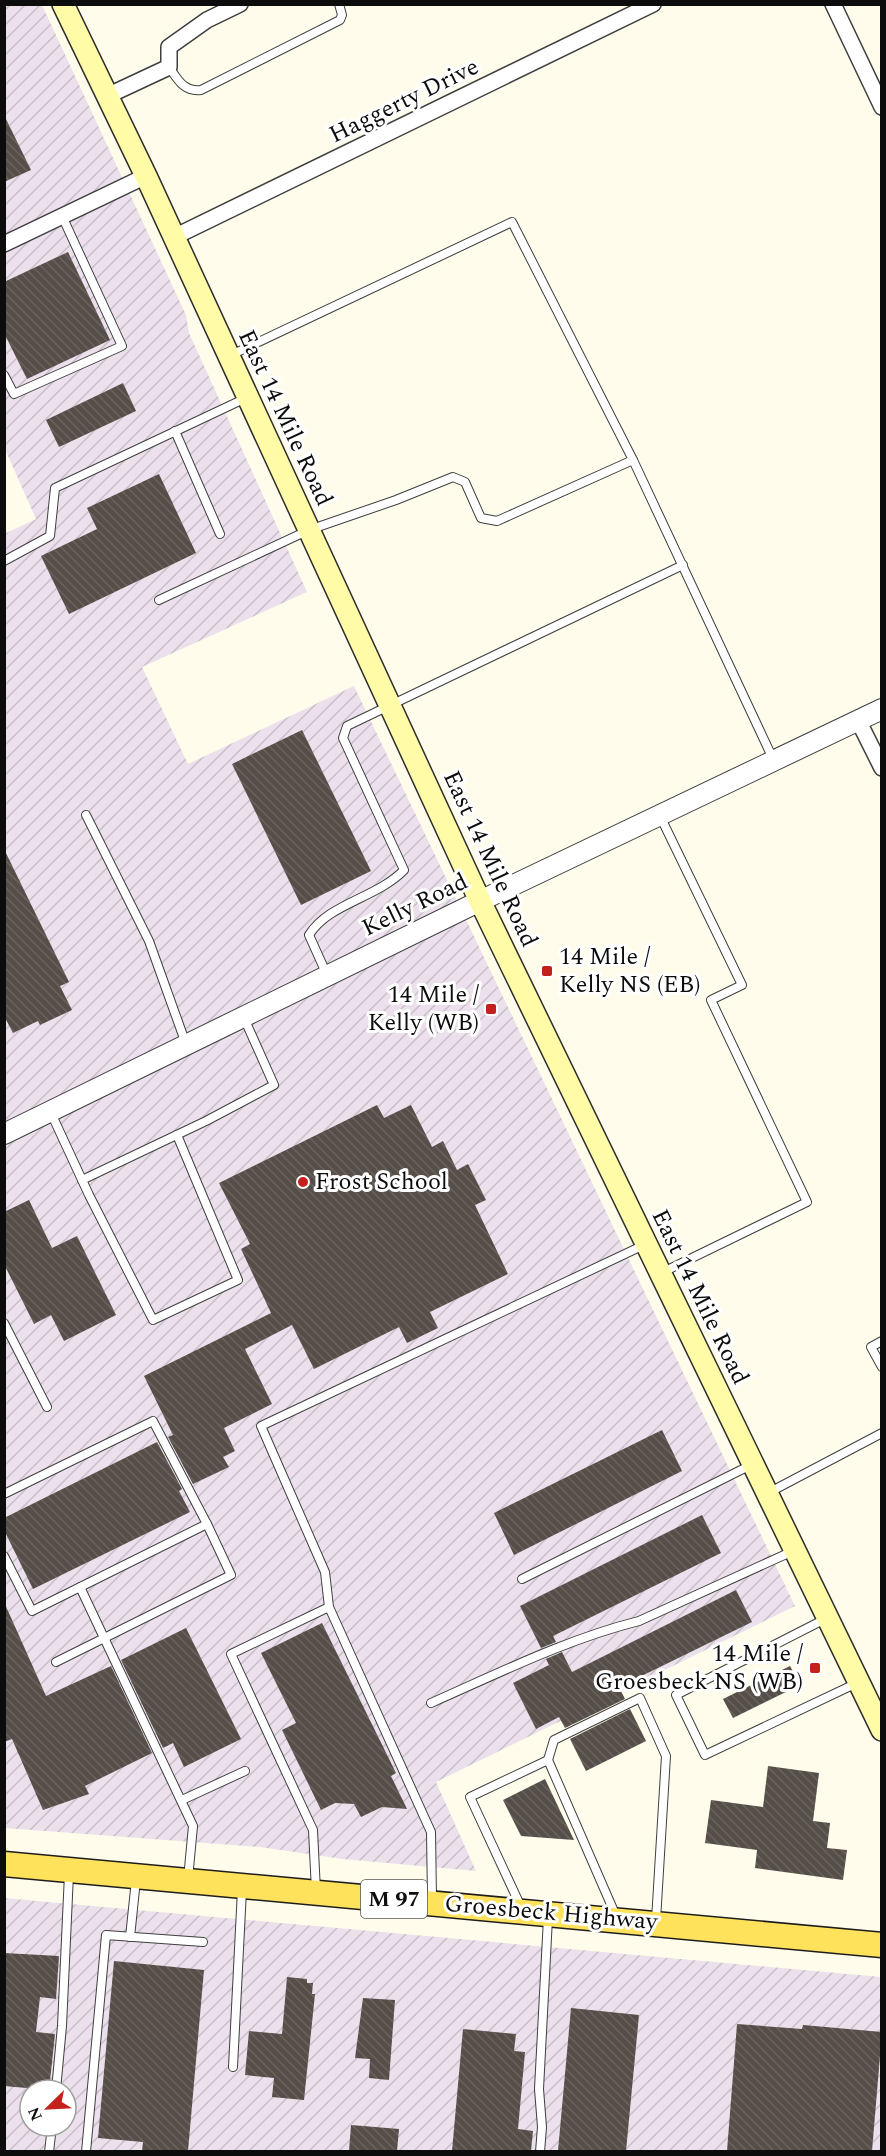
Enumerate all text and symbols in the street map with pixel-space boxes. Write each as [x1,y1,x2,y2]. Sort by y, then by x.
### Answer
street label: Haggerty Drive [323,49,485,153]
street label: East 14 Mile Road [228,324,342,512]
street label: East 14 Mile Road [433,765,547,953]
street label: Kelly Road [356,864,474,946]
place label: 14 Mile / Kelly NS (EB) [559,939,700,1003]
marker: 14 Mile / Kelly NS (EB) [540,964,554,978]
place label: 14 Mile / Kelly (WB) [368,977,479,1041]
marker: 14 Mile / Kelly (WB) [484,1002,498,1016]
place label: Frost School [315,1164,448,1200]
marker: Frost School [296,1175,310,1189]
street label: East 14 Mile Road [642,1203,758,1391]
place label: 14 Mile / Groesbeck NS (WB) [595,1636,803,1700]
marker: 14 Mile / Groesbeck NS (WB) [808,1661,822,1675]
road number: M 97 [361,1880,427,1918]
street label: Groesbeck Highway [443,1886,660,1940]
north arrow [18,2078,78,2138]
text: N [22,2103,49,2125]

